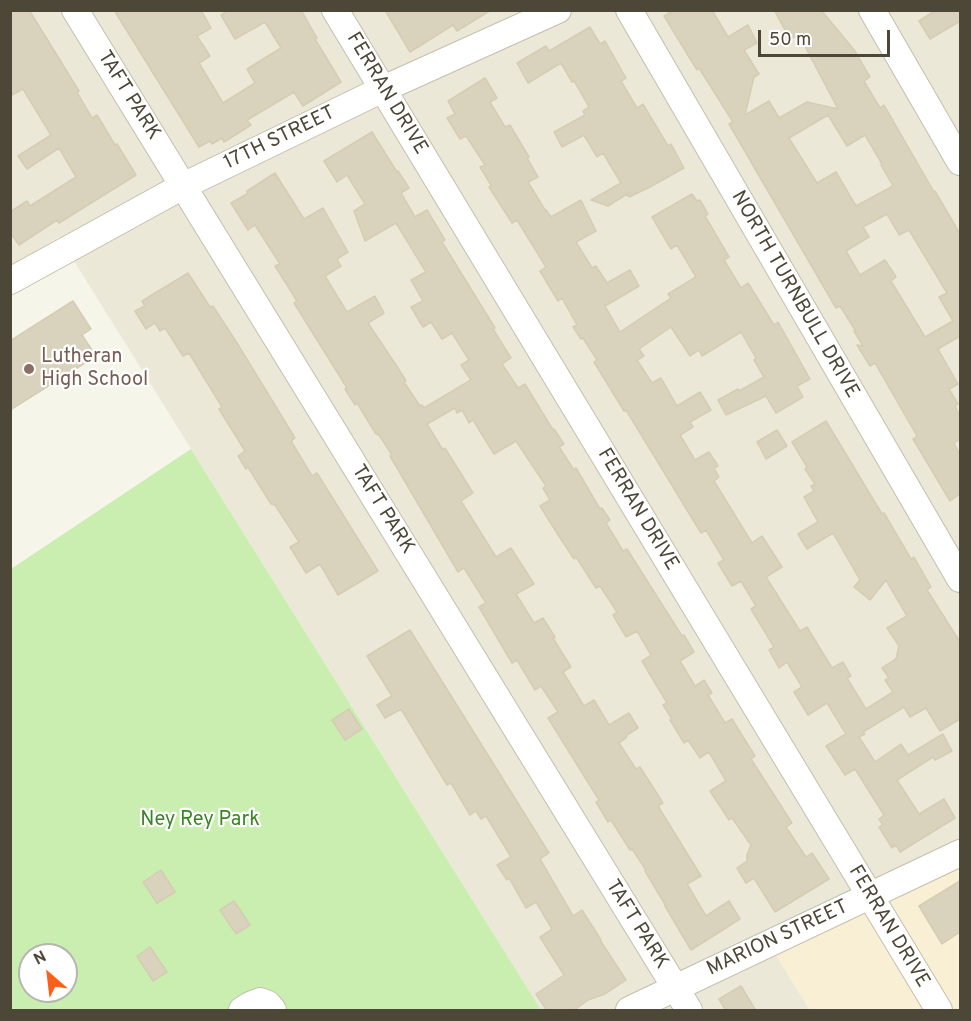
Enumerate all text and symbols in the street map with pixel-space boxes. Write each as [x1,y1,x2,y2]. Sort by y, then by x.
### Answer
scale bar [761,18,893,56]
street label: FERRAN DRIVE [340,29,432,159]
text: 50 m [769,29,811,52]
street label: TAFT PARK [91,47,165,145]
street label: 17TH STREET [220,102,340,176]
street label: NORTH TURNBULL DRIVE [725,187,863,403]
place label: Lutheran High School [41,346,148,393]
marker: Lutheran High School [22,362,36,376]
street label: FERRAN DRIVE [591,445,683,575]
street label: TAFT PARK [345,461,419,559]
park label: Ney Rey Park [140,809,260,833]
street label: FERRAN DRIVE [842,862,934,992]
street label: TAFT PARK [599,876,673,974]
street label: MARION STREET [704,896,852,982]
north arrow [18,943,78,1003]
text: N [31,947,50,970]

